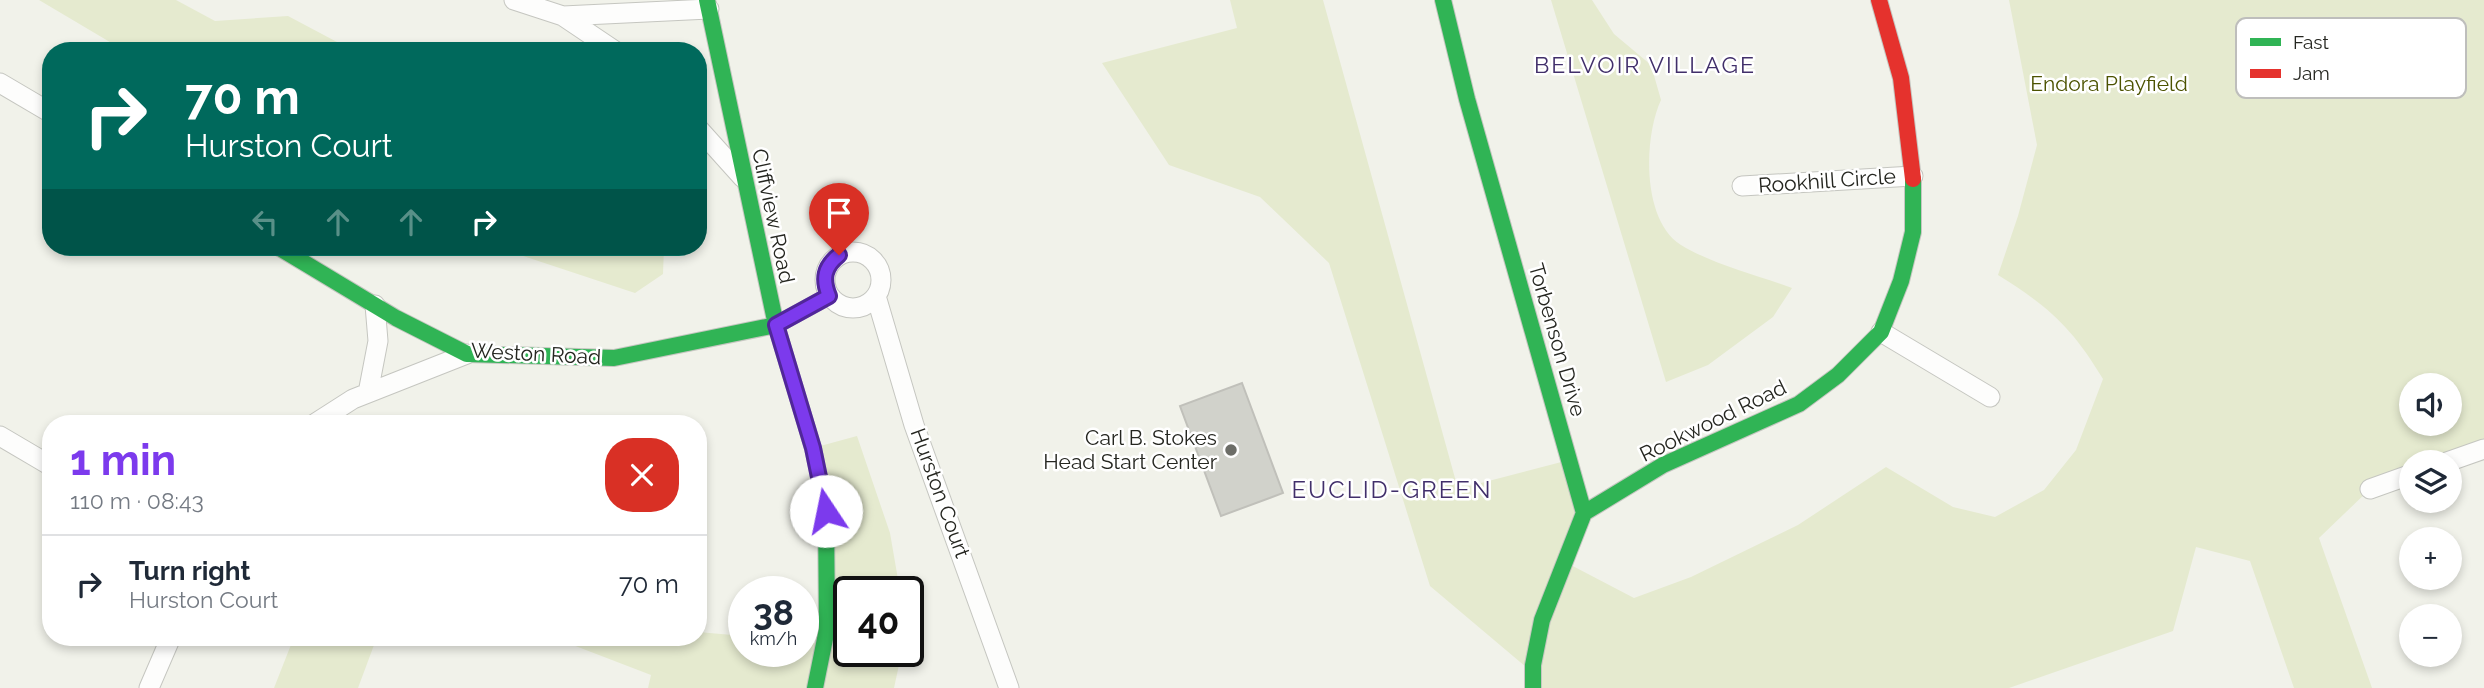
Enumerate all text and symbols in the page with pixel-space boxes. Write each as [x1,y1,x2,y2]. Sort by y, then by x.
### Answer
legend [2236,18,2466,98]
text: Fast [2293,31,2329,53]
district label: BELVOIR VILLAGE [1534,51,1756,78]
text: Jam [2293,62,2330,84]
text: 70 m [185,68,300,125]
icon: right [70,70,161,161]
park label: Endora Playfield [2030,71,2188,96]
text: Hurston Court [185,127,393,164]
street label: Cliffview Road [747,146,800,285]
street label: Rookhill Circle [1757,163,1897,198]
pin [809,183,869,255]
icon: arrive [820,194,858,232]
icon: left [246,203,284,241]
icon: ahead [319,203,357,241]
icon: ahead [392,203,430,241]
icon: right [465,203,503,241]
street label: Torbenson Drive [1524,260,1591,419]
street label: Weston Road [470,338,602,369]
map controls [2399,373,2462,667]
button: sound [2399,373,2462,436]
street label: Rookwood Road [1635,374,1790,467]
street label: Hurston Court [905,425,976,561]
place label: Carl B. Stokes Head Start Center [1043,425,1218,474]
text: 1 min [70,436,176,485]
button: close [605,438,679,512]
marker: Carl B. Stokes Head Start Center [1223,442,1239,458]
button: layers [2399,450,2462,513]
position arrow [789,474,863,548]
district label: EUCLID-GREEN [1291,475,1493,504]
text: 110 m · 08:43 [70,487,204,514]
button: + [2399,527,2462,590]
text: Turn right [129,556,250,586]
icon: right [70,565,108,603]
text: 70 m [619,569,679,599]
speed limit sign: 40 [833,576,924,667]
text: Hurston Court [129,586,278,613]
text: 38 [753,592,794,633]
button: − [2399,604,2462,667]
text: km/h [750,628,797,649]

